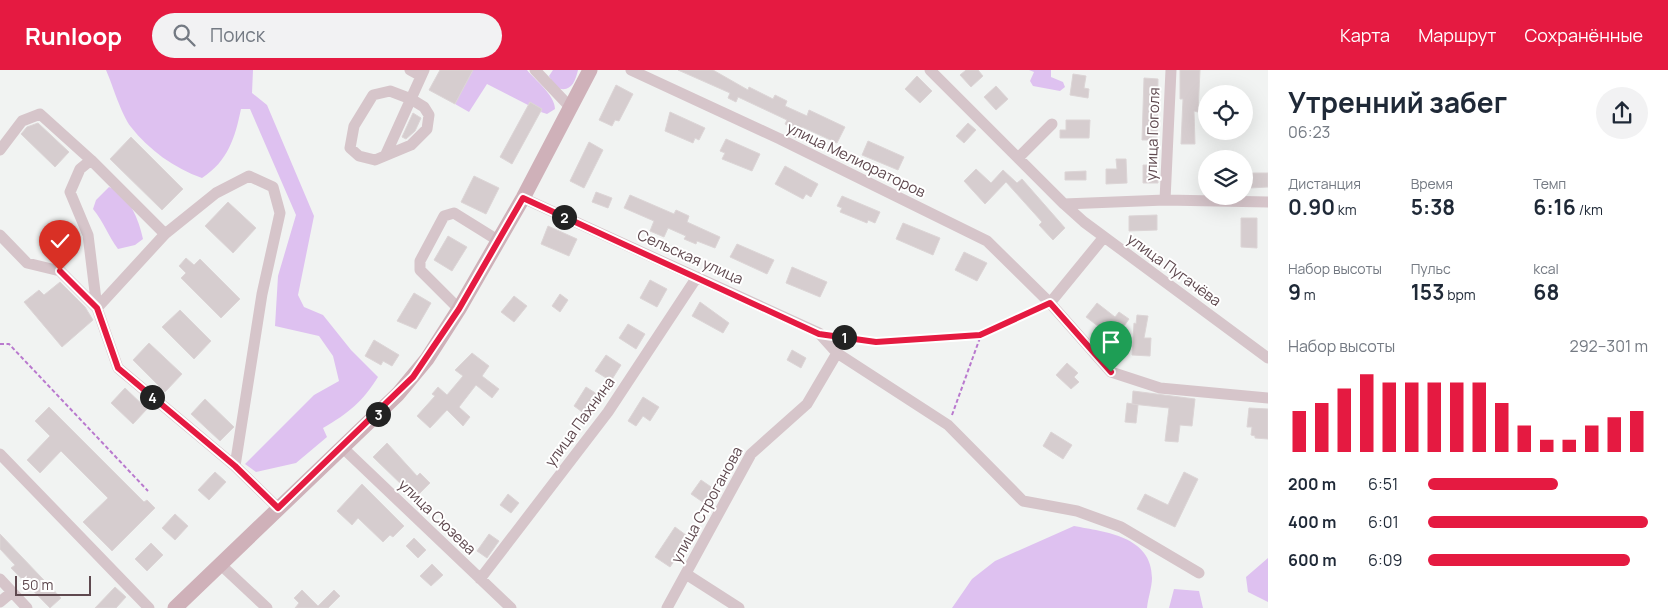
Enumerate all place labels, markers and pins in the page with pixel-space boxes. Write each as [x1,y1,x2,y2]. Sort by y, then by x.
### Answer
pin: 2 [552,204,576,230]
pin [39,220,81,271]
pin [1090,321,1132,372]
pin: 1 [832,324,856,350]
pin: 4 [140,384,164,410]
pin: 3 [366,402,390,426]

